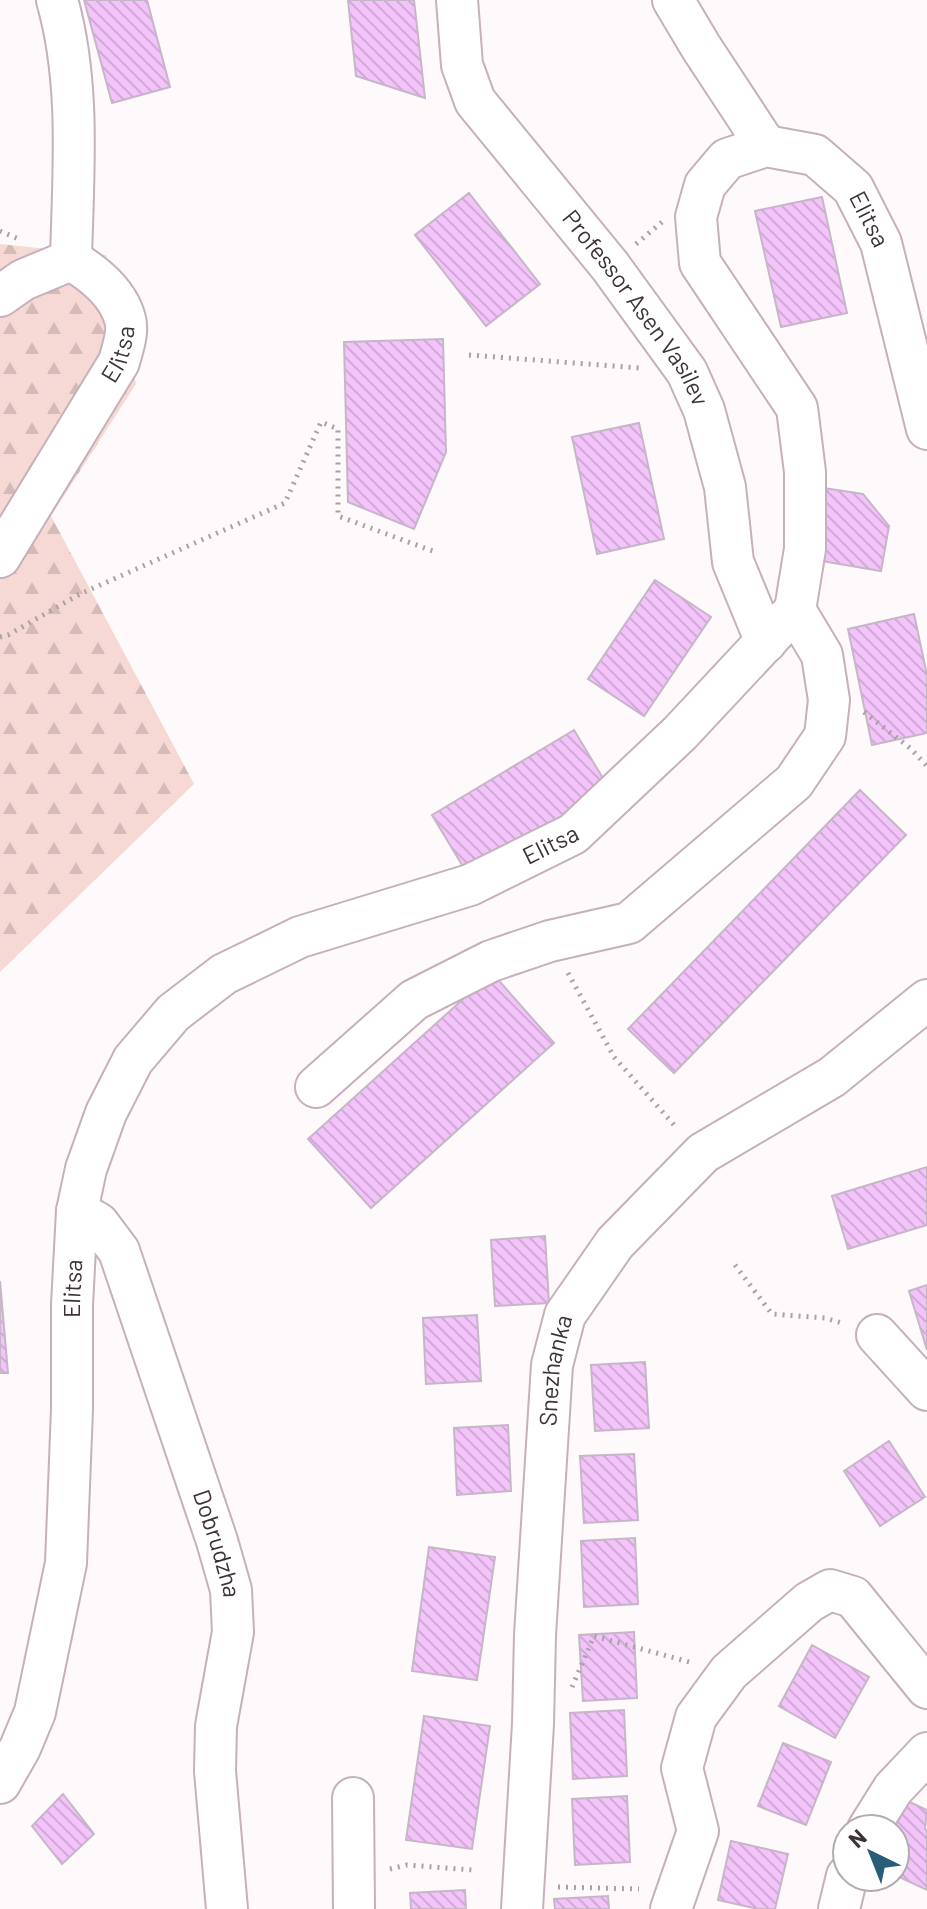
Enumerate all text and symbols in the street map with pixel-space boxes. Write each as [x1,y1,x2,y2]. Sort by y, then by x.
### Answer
street label: Elitsa [844,186,897,251]
street label: Professor Asen Vasilev [557,203,716,410]
street label: Elitsa [94,324,140,387]
street label: Elitsa [517,818,583,870]
street label: Elitsa [56,1258,87,1318]
street label: Snezhanka [532,1311,578,1427]
street label: Dobrudzha [188,1486,247,1598]
north arrow [831,1813,911,1893]
text: N [842,1823,871,1852]

